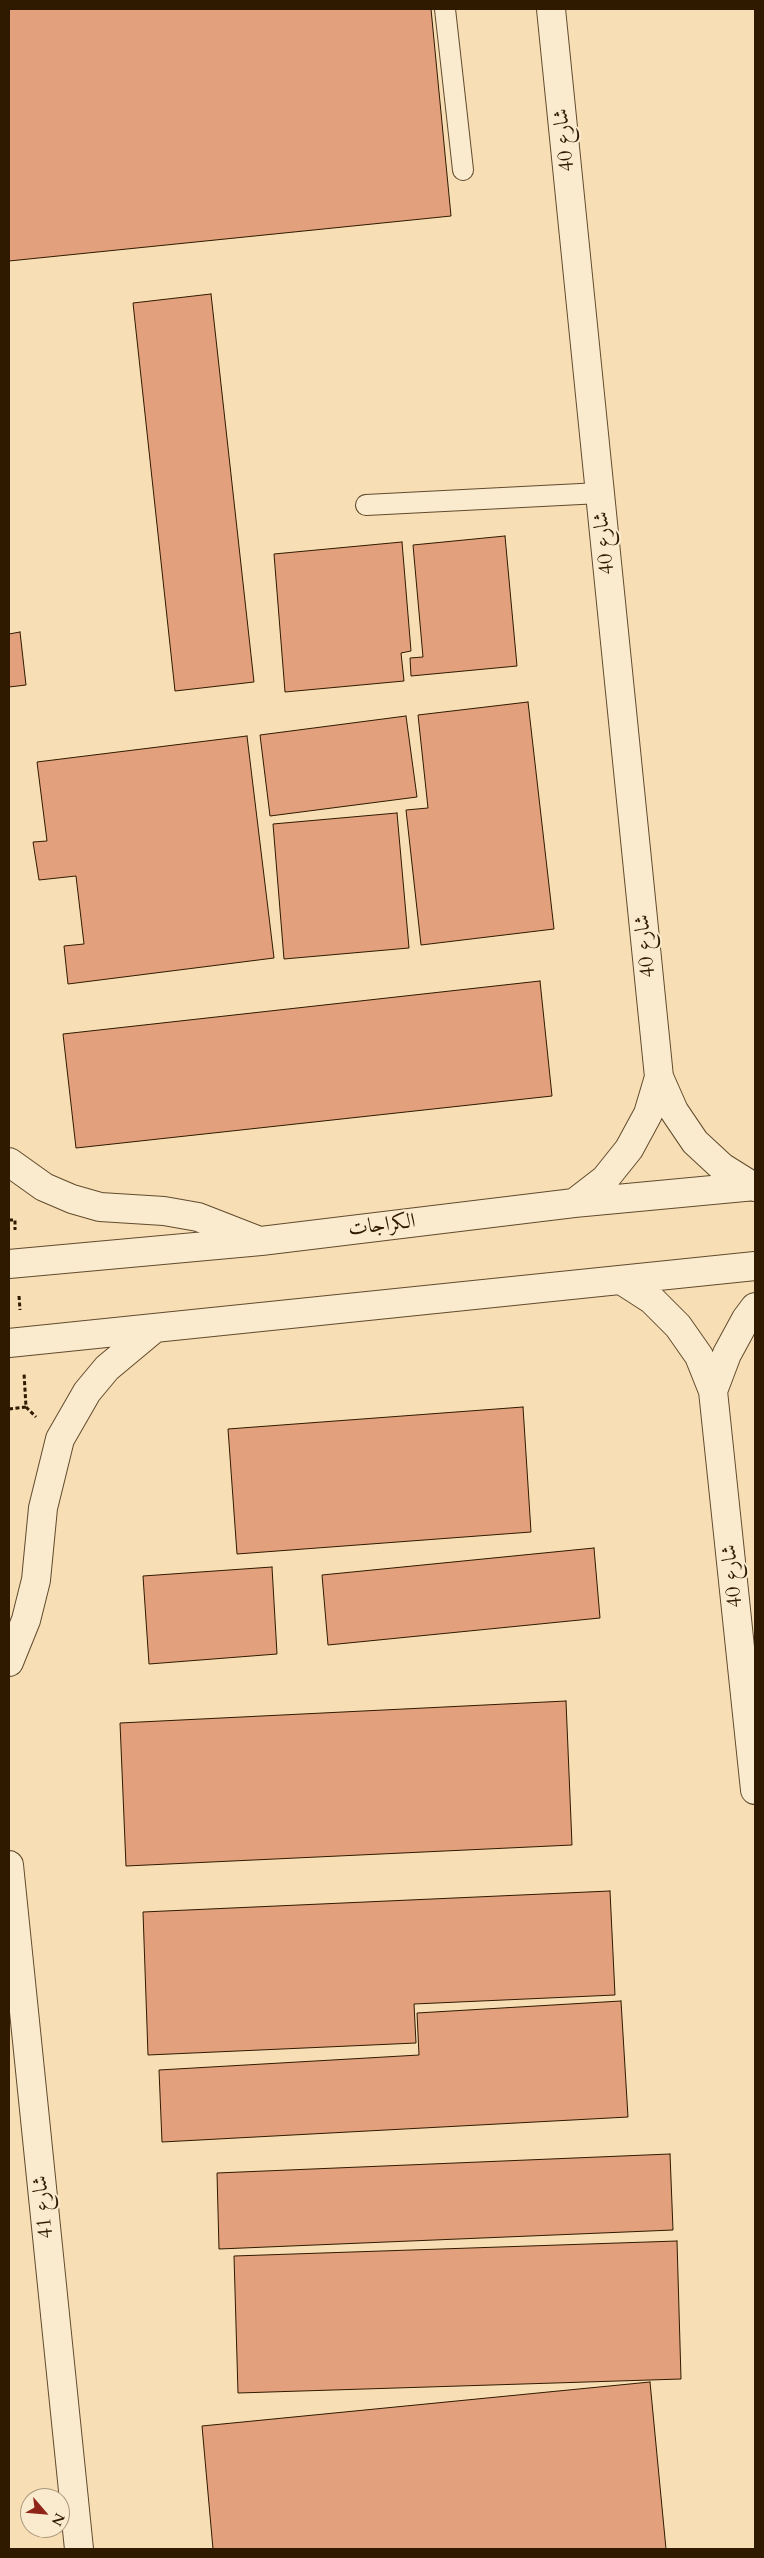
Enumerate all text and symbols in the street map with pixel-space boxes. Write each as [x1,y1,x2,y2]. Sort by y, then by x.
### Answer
street label: شارع 40 [549,107,581,173]
street label: شارع 40 [589,510,621,576]
street label: شارع 40 [630,913,662,979]
street label: الكراجات [347,1209,417,1243]
street label: شارع 40 [717,1543,749,1609]
street label: شارع 41 [28,2174,60,2240]
north arrow [20,2488,70,2538]
text: N [47,2510,69,2529]

